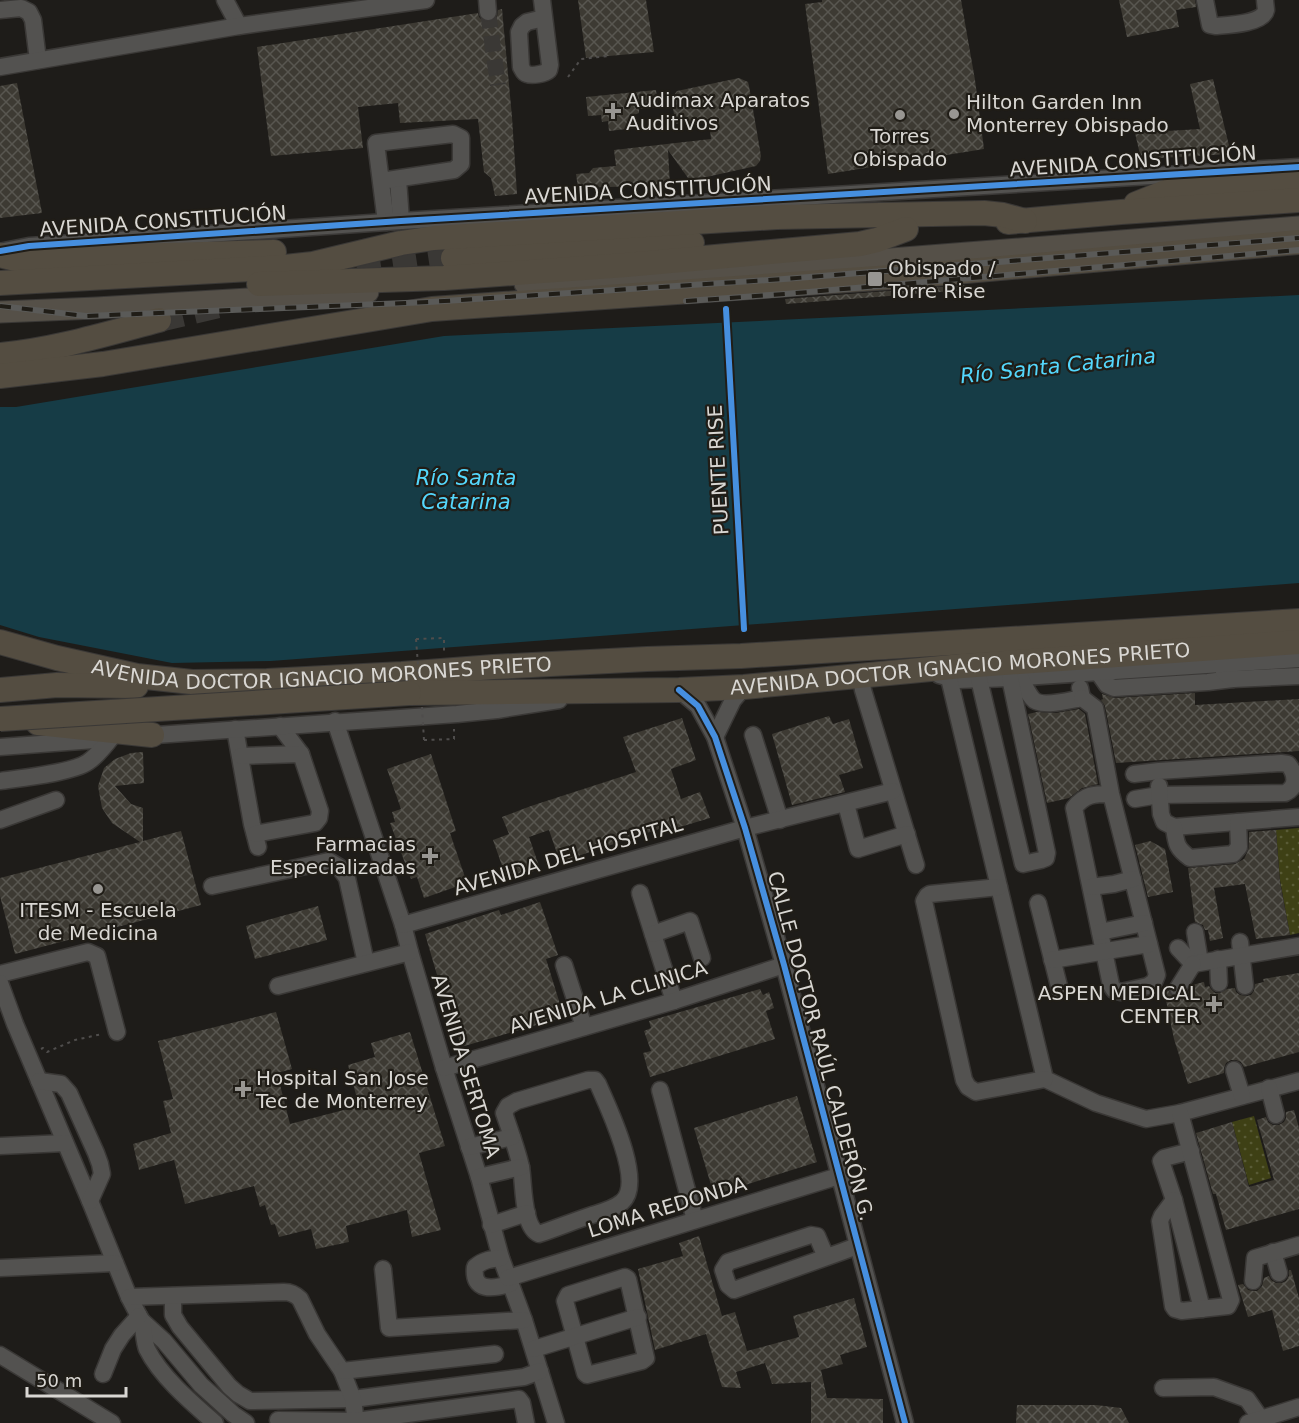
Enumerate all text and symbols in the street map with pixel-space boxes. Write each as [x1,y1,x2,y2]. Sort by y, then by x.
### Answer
place label: Audimax Aparatos Auditivos [626,88,810,135]
place label: Hilton Garden Inn Monterrey Obispado [966,90,1169,137]
marker: Audimax Aparatos Auditivos [604,102,622,120]
marker: Hilton Garden Inn Monterrey Obispado [947,107,961,121]
marker: Torres Obispado [893,108,907,122]
place label: Torres Obispado [853,124,947,171]
street label: AVENIDA CONSTITUCIÓN [1009,140,1257,182]
street label: AVENIDA CONSTITUCIÓN [524,172,772,208]
street label: AVENIDA CONSTITUCIÓN [39,200,287,242]
place label: Obispado / Torre Rise [887,256,996,303]
marker: Obispado / Torre Rise [866,270,884,288]
water label: Río Santa Catarina [959,344,1157,388]
street label: PUENTE RISE [703,404,733,536]
water label: Río Santa Catarina [416,466,516,514]
street label: AVENIDA DOCTOR IGNACIO MORONES PRIETO [730,638,1191,700]
street label: AVENIDA DOCTOR IGNACIO MORONES PRIETO [89,652,552,694]
street label: AVENIDA DEL HOSPITAL [451,812,686,900]
place label: Farmacias Especializadas [270,832,416,879]
marker: Farmacias Especializadas [421,847,439,865]
street label: CALLE DOCTOR RAÚL CALDERÓN G. [763,869,879,1223]
marker: ITESM - Escuela de Medicina [91,882,105,896]
place label: ITESM - Escuela de Medicina [19,898,177,945]
street label: AVENIDA LA CLINICA [506,955,710,1039]
street label: AVENIDA SERTOMA [427,971,506,1161]
place label: ASPEN MEDICAL CENTER [1038,981,1201,1028]
marker: ASPEN MEDICAL CENTER [1205,995,1223,1013]
place label: Hospital San Jose Tec de Monterrey [255,1066,429,1113]
marker: Hospital San Jose Tec de Monterrey [234,1080,252,1098]
street label: LOMA REDONDA [585,1171,750,1243]
scale bar [27,1360,126,1398]
text: 50 m [36,1370,82,1391]

